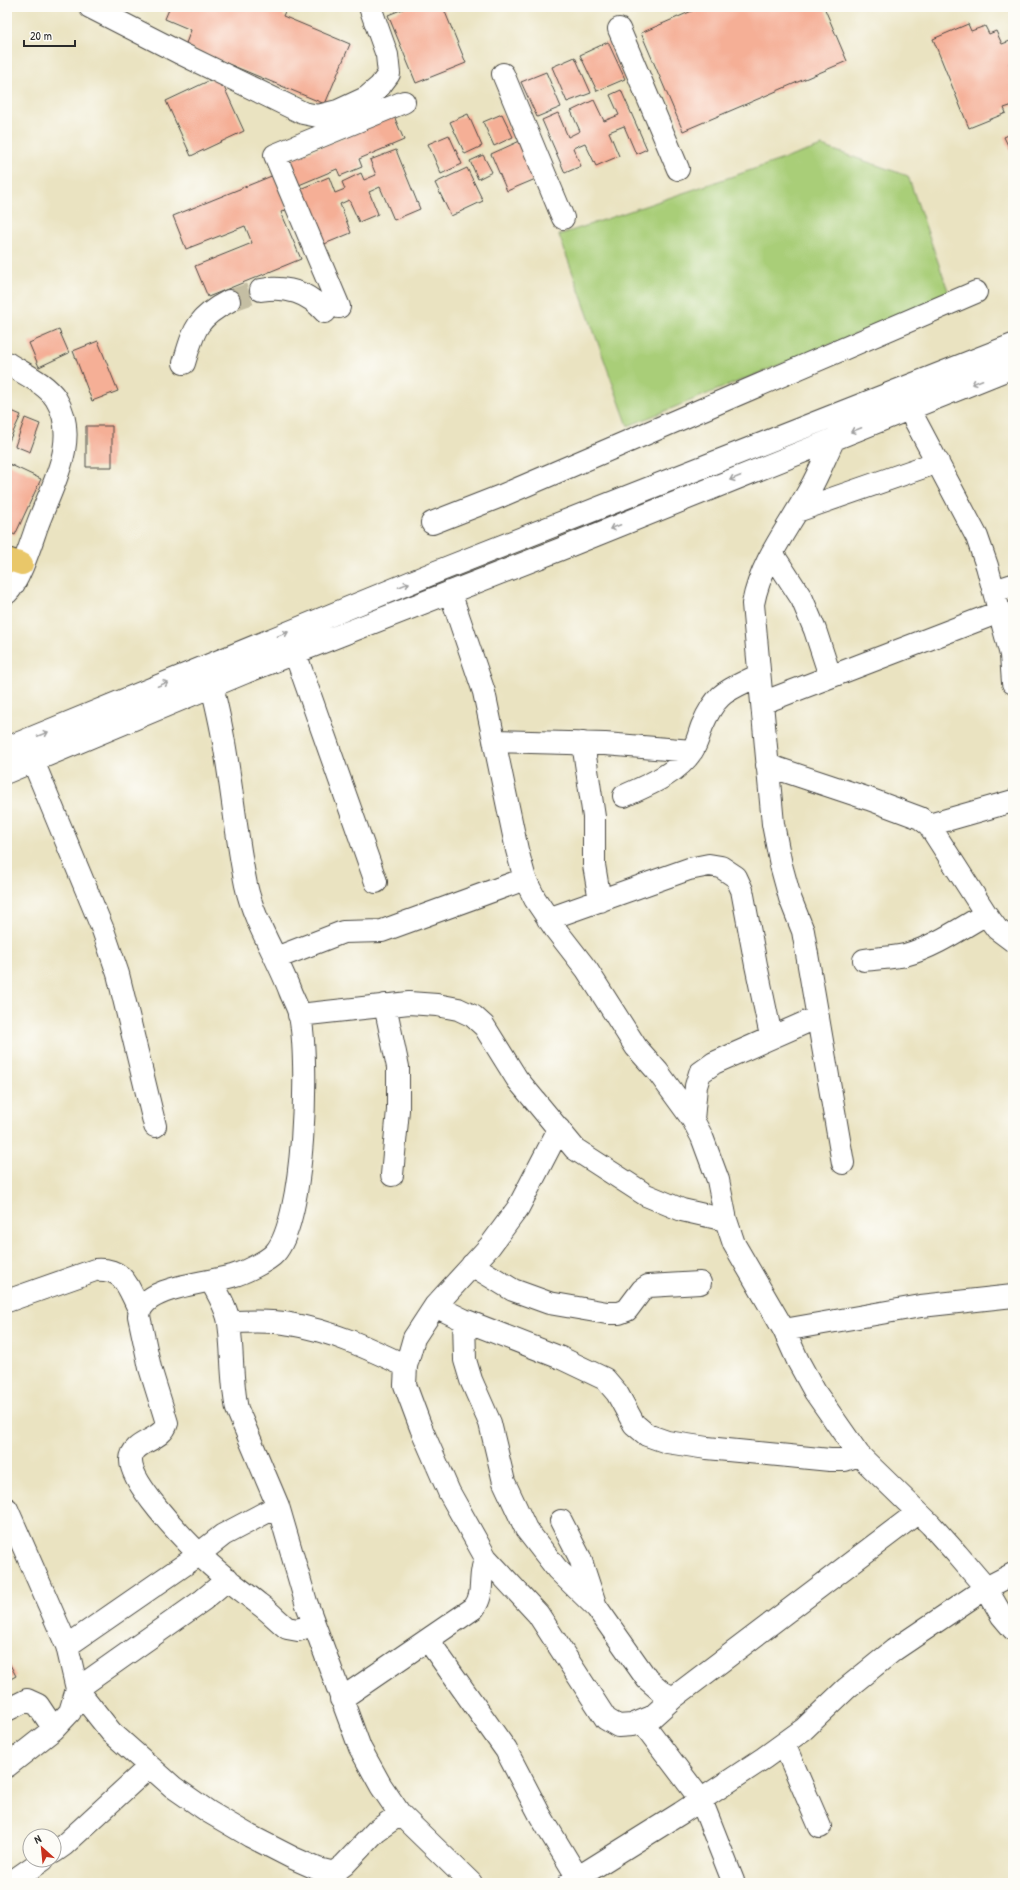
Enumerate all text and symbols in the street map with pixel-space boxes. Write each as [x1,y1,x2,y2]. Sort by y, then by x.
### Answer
scale bar [24,22,75,48]
text: 20 m [30,27,52,44]
one-way arrow [972,378,984,386]
one-way arrow [851,426,863,434]
one-way arrow [730,475,742,482]
one-way arrow [610,524,622,531]
one-way arrow [397,581,409,588]
one-way arrow [277,630,289,638]
one-way arrow [157,680,169,688]
one-way arrow [37,729,49,737]
north arrow [22,1828,62,1868]
text: N [32,1831,43,1847]

